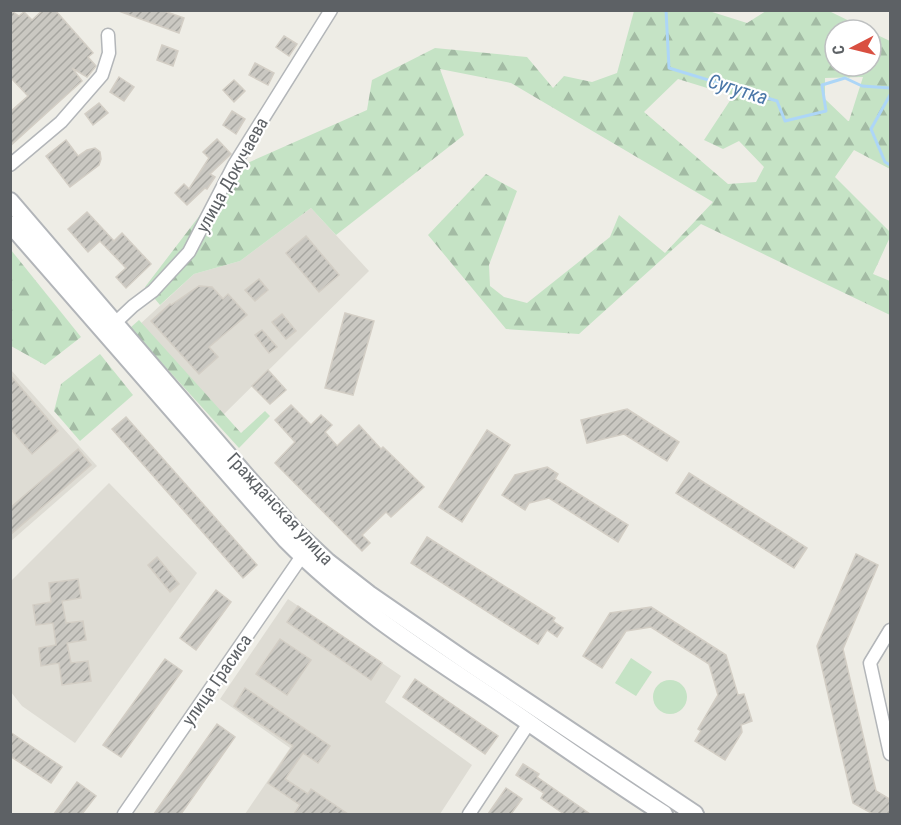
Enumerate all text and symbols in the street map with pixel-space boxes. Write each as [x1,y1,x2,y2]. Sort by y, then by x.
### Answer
north arrow [823,18,883,78]
text: С [829,44,849,55]
water label: Сугутка [705,69,771,109]
street label: улица Докучаева [191,114,272,236]
street label: Гражданская улица [223,448,338,569]
street label: улица Грасиса [177,630,256,729]

